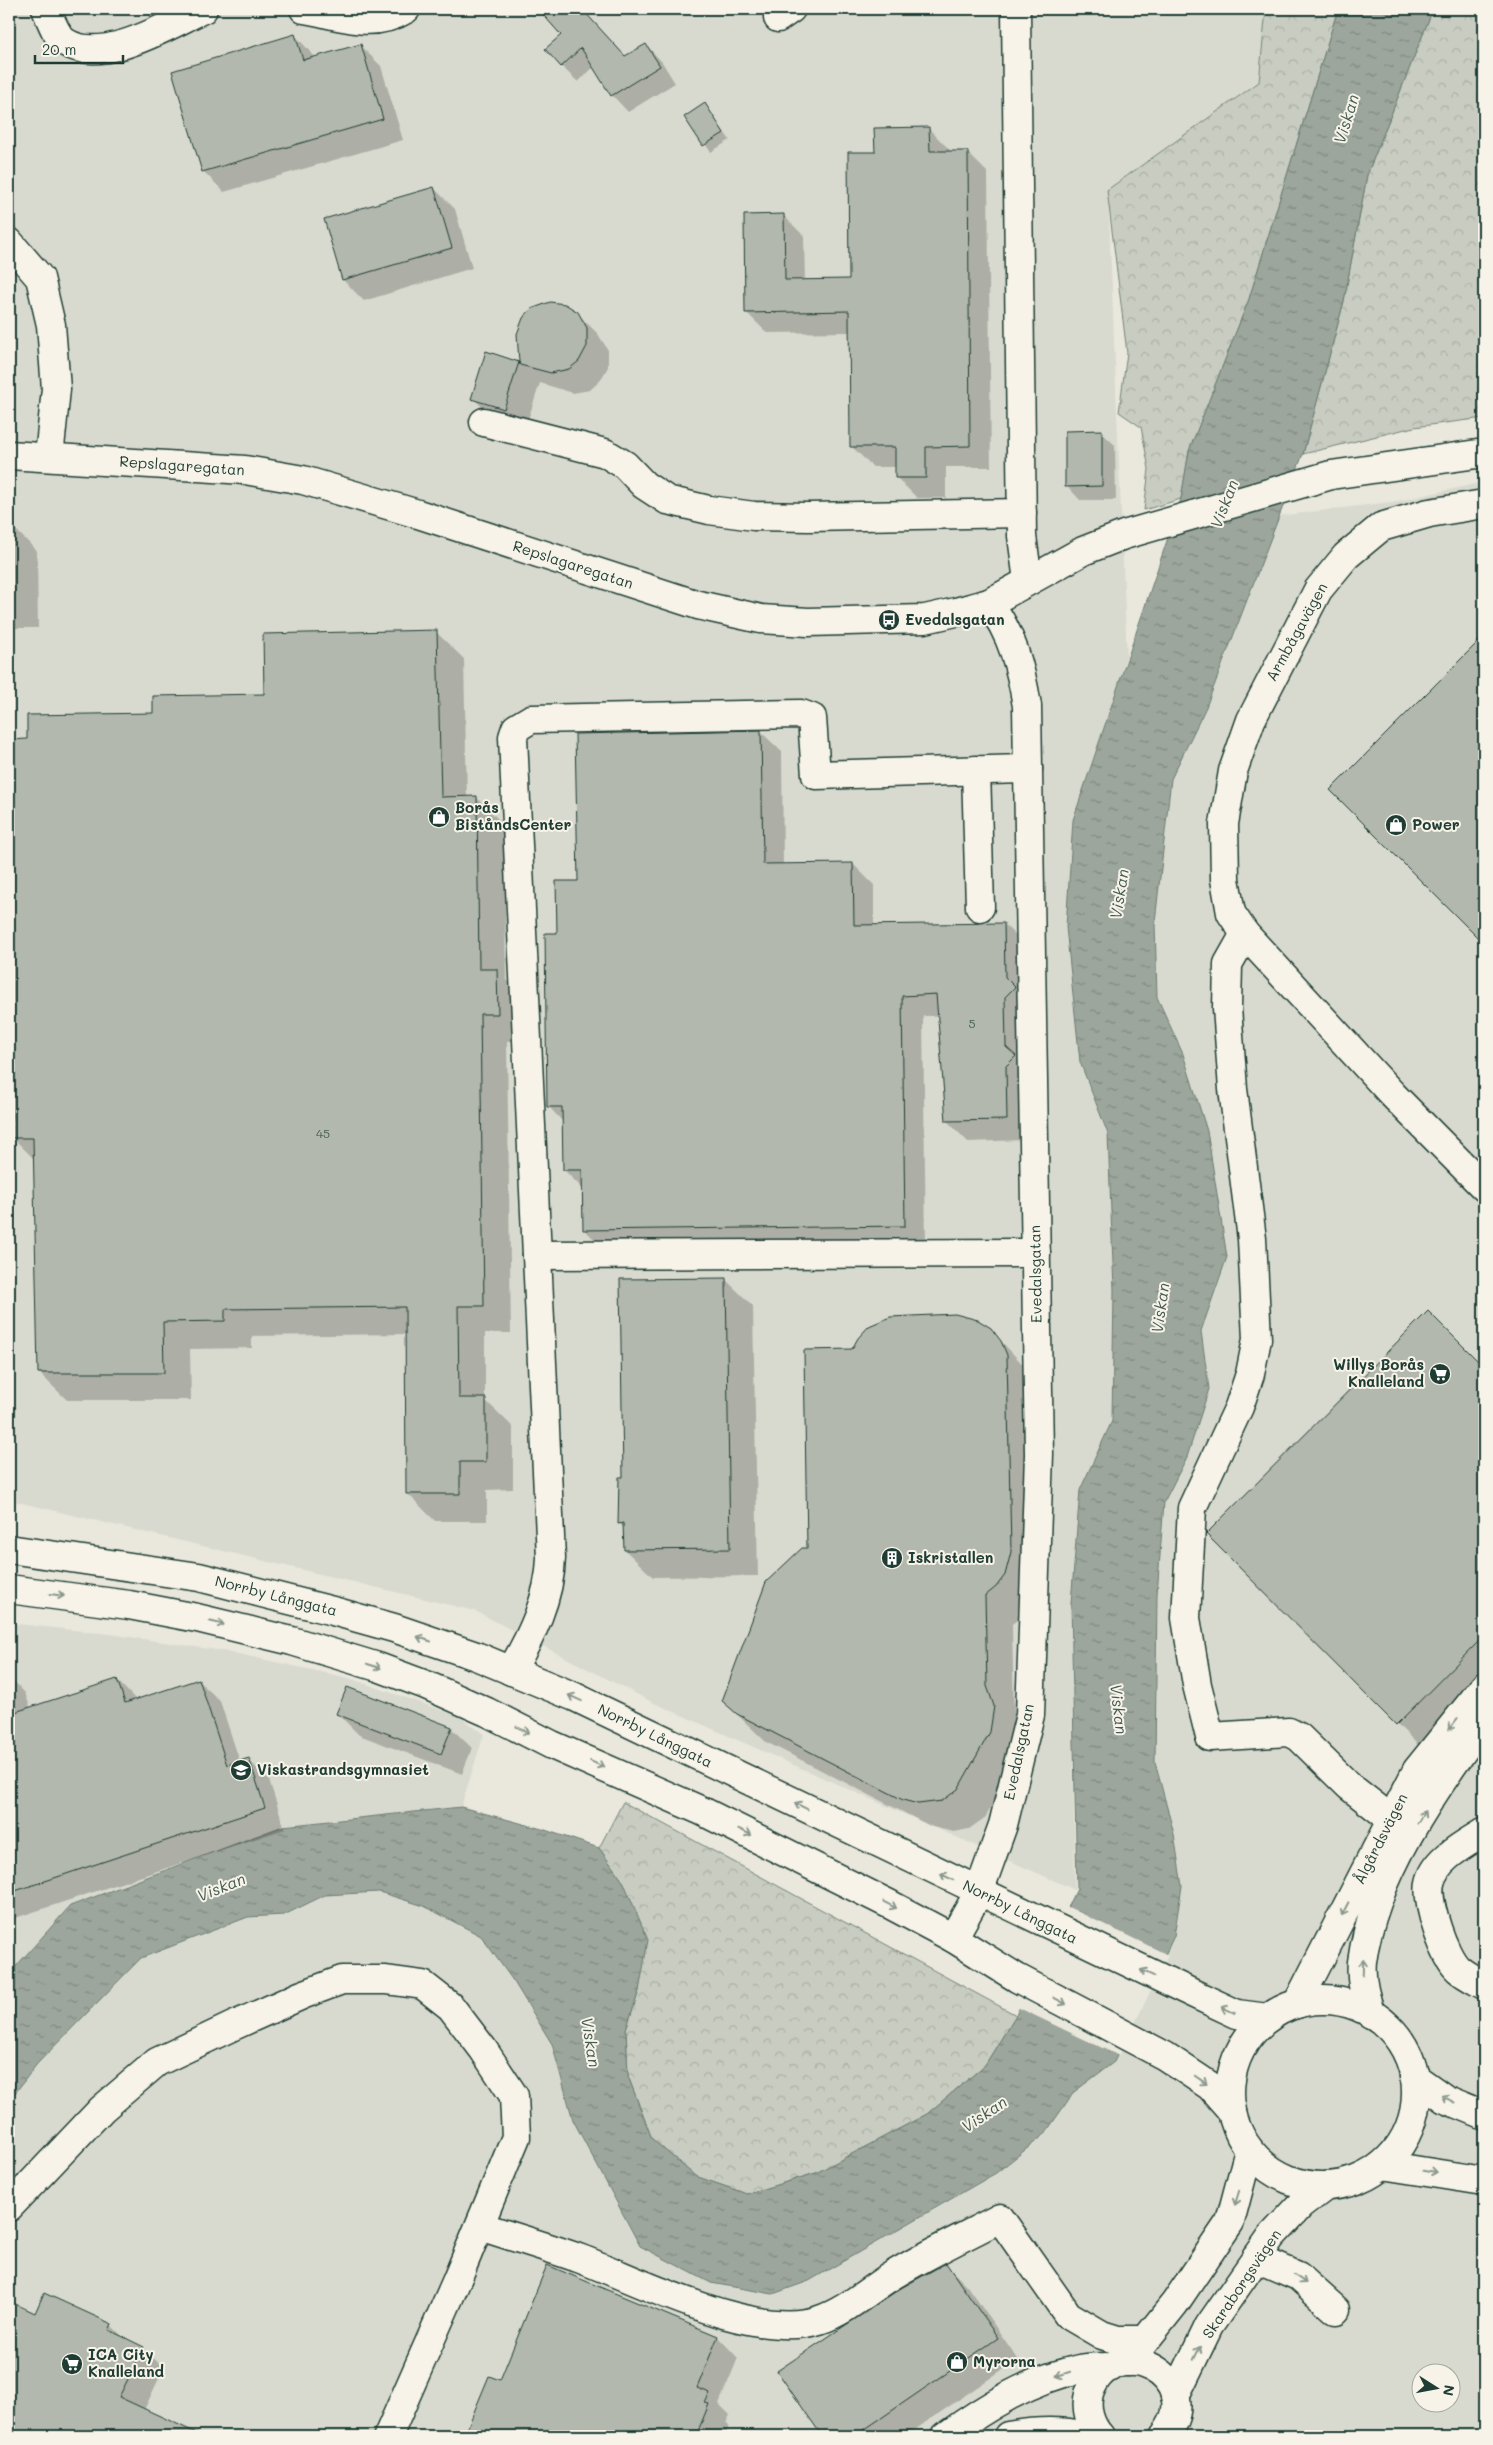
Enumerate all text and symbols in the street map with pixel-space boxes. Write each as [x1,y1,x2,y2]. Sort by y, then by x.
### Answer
scale bar [35,32,122,64]
text: 20 m [42,39,76,59]
water label: Viskan [1328,91,1363,146]
street label: Repslagaregatan [119,451,245,479]
water label: Viskan [1205,476,1242,531]
street label: Repslagaregatan [510,535,636,593]
street label: Armbågavägen [1261,579,1331,684]
bus stop icon: Evedalsgatan [877,608,901,632]
place label: Evedalsgatan [905,609,1005,629]
place label: Borås BiståndsCenter [455,797,572,834]
shop icon: Borås BiståndsCenter [427,805,451,829]
shop icon: Power [1384,813,1408,837]
place label: Power [1412,814,1460,834]
water label: Viskan [1104,867,1133,921]
house number: 5 [969,1015,976,1031]
house number: 45 [316,1125,330,1141]
street label: Evedalsgatan [1024,1225,1046,1323]
water label: Viskan [1146,1281,1173,1334]
place label: Willys Borås Knalleland [1333,1354,1424,1391]
supermarket icon: Willys Borås Knalleland [1428,1362,1452,1386]
building icon: Iskristallen [880,1546,904,1570]
place label: Iskristallen [908,1547,993,1567]
street label: Norrby Långgata [213,1570,340,1620]
one-way arrow [49,1590,65,1600]
one-way arrow [209,1619,225,1628]
one-way arrow [417,1633,433,1643]
one-way arrow [365,1662,381,1671]
water label: Viskan [1106,1682,1133,1736]
one-way arrow [568,1693,583,1703]
street label: Norrby Långgata [595,1699,716,1772]
street label: Evedalsgatan [998,1702,1038,1802]
one-way arrow [1448,1717,1458,1731]
one-way arrow [515,1726,530,1735]
school or university icon: Viskastrandsgymnasiet [229,1758,253,1782]
place label: Viskastrandsgymnasiet [257,1759,429,1779]
one-way arrow [589,1760,604,1770]
street label: Ålgårdsvägen [1349,1790,1412,1887]
one-way arrow [794,1800,809,1810]
one-way arrow [1416,1809,1426,1824]
one-way arrow [737,1827,752,1837]
water label: Viskan [193,1867,248,1906]
one-way arrow [940,1872,955,1881]
street label: Norrby Långgata [960,1875,1081,1948]
one-way arrow [882,1901,897,1910]
one-way arrow [1340,1901,1349,1916]
one-way arrow [1358,1959,1367,1975]
one-way arrow [1140,1967,1155,1977]
one-way arrow [1053,1996,1068,2006]
one-way arrow [1221,2004,1236,2014]
water label: Viskan [577,2015,606,2069]
one-way arrow [1194,2075,1208,2085]
water label: Viskan [957,2091,1011,2136]
one-way arrow [1440,2094,1455,2104]
one-way arrow [1422,2167,1438,2177]
one-way arrow [1232,2189,1242,2205]
street label: Skaraborgsvägen [1197,2225,1285,2342]
one-way arrow [1293,2274,1307,2284]
place label: ICA City Knalleland [88,2344,165,2381]
one-way arrow [1192,2345,1202,2360]
shop icon: Myrorna [945,2350,969,2374]
place label: Myrorna [973,2351,1036,2371]
supermarket icon: ICA City Knalleland [60,2352,84,2376]
north arrow [1410,2362,1460,2412]
one-way arrow [1056,2370,1072,2380]
text: N [1439,2384,1460,2398]

